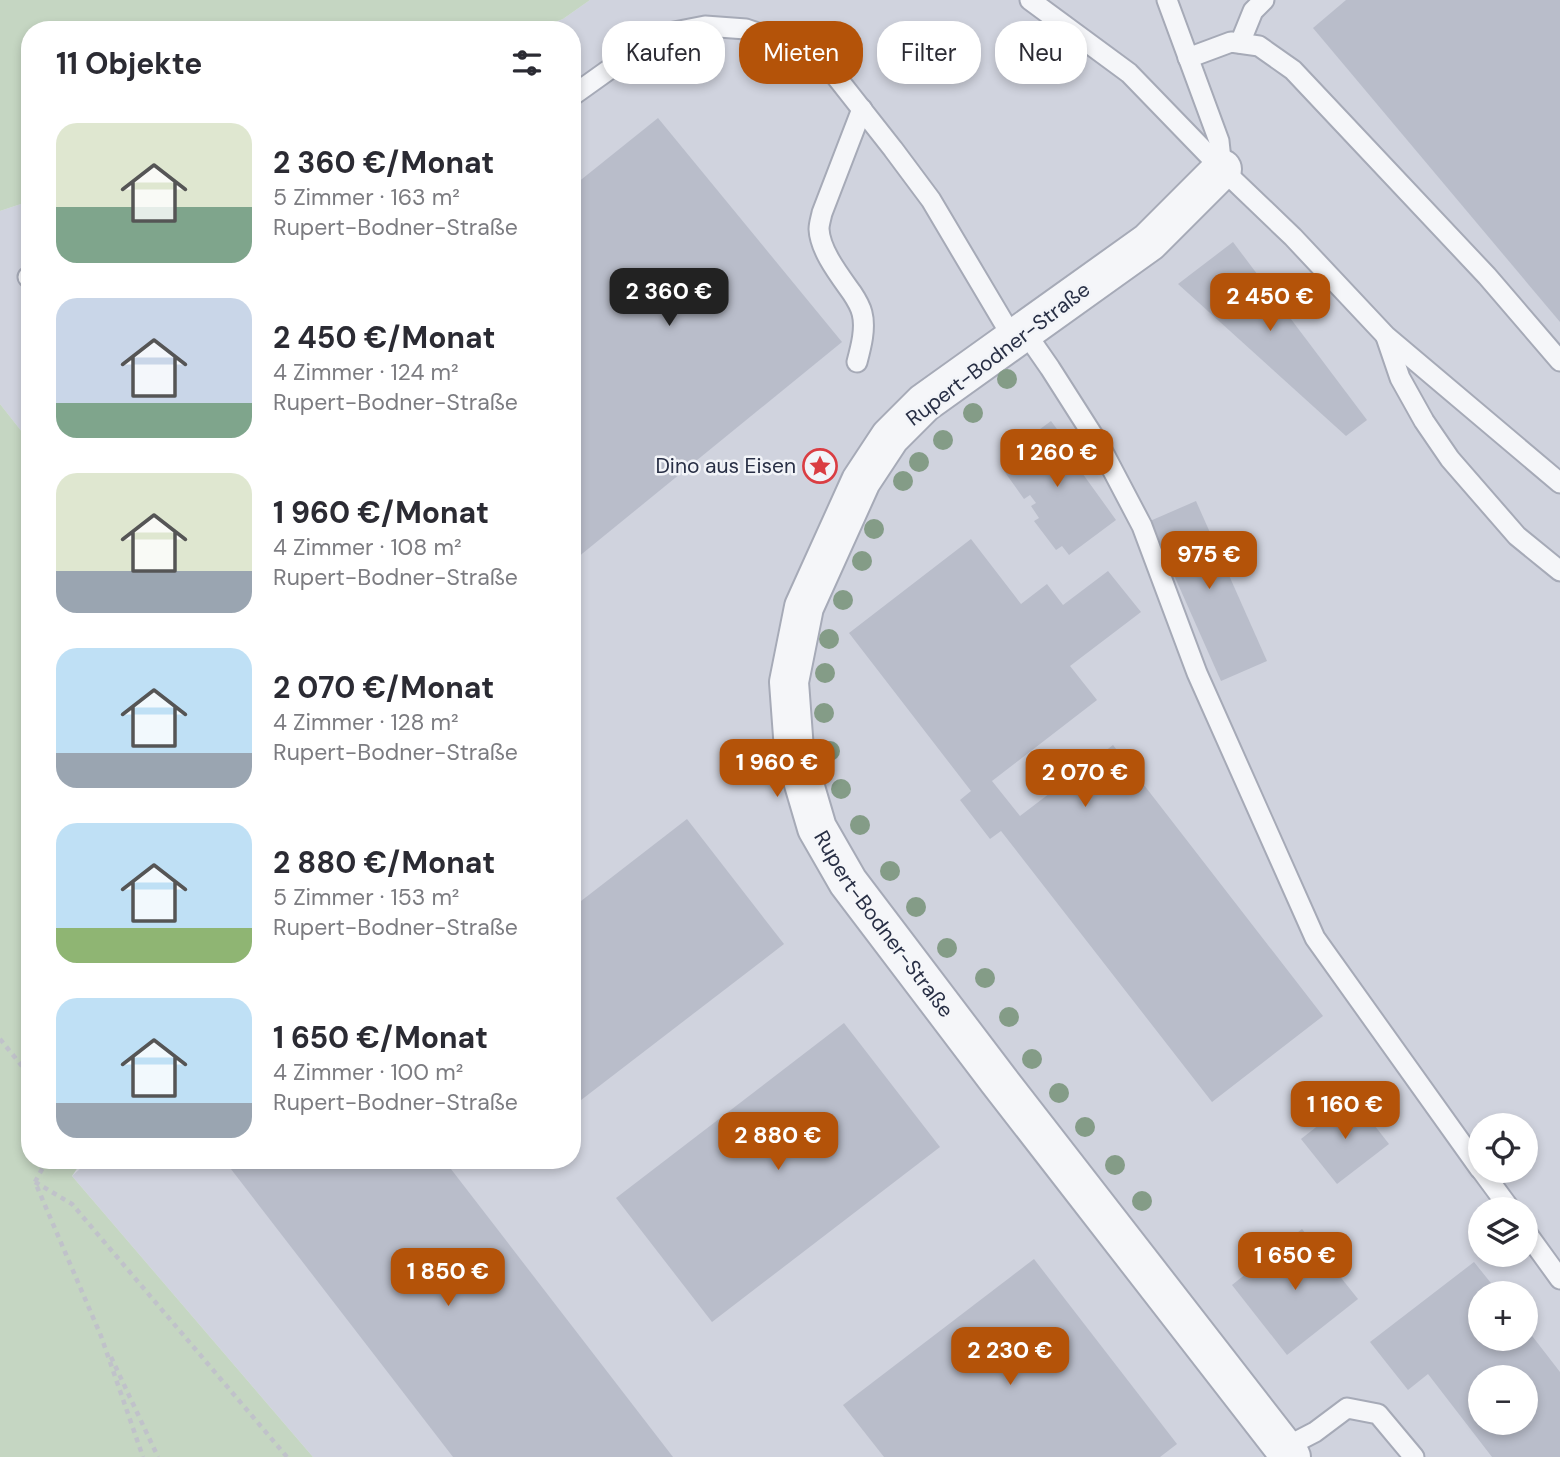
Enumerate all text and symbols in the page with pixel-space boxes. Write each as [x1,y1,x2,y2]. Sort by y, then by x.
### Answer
chip: Kaufen [602,21,725,84]
chip: Mieten [739,21,863,84]
chip: Filter [877,21,981,84]
chip: Neu [995,21,1087,84]
text: 11 Objekte [56,44,202,83]
icon: filters [508,44,546,82]
text: 2 360 €/Monat [273,143,494,182]
icon: home [112,151,196,235]
text: 5 Zimmer · 163 m² [273,182,460,212]
text: Rupert-Bodner-Straße [273,212,518,242]
pin: 2 360 € [604,268,734,328]
pin: 2 450 € [1205,274,1335,333]
text: 2 360 € [626,276,712,306]
street label: Rupert-Bodner-Straße [900,276,1096,432]
text: 2 450 € [1226,281,1314,311]
text: 2 450 €/Monat [273,318,495,357]
icon: home [112,326,196,410]
text: 4 Zimmer · 124 m² [273,357,459,387]
text: Rupert-Bodner-Straße [273,387,518,417]
pin: 1 260 € [992,430,1122,489]
text: 1 260 € [1016,437,1098,467]
place icon: Dino aus Eisen [801,447,839,485]
place label: Dino aus Eisen [655,452,796,480]
text: 1 960 €/Monat [273,493,489,532]
icon: home [112,501,196,585]
text: 4 Zimmer · 108 m² [273,532,462,562]
pin: 975 € [1160,532,1258,591]
text: 975 € [1177,539,1241,569]
text: Rupert-Bodner-Straße [273,562,518,592]
text: 2 070 €/Monat [273,668,494,707]
icon: home [112,676,196,760]
text: 4 Zimmer · 128 m² [273,707,459,737]
text: Rupert-Bodner-Straße [273,737,518,767]
pin: 1 960 € [712,740,842,799]
text: 1 960 € [736,747,818,777]
pin: 2 070 € [1020,750,1150,809]
text: 2 070 € [1042,757,1128,787]
street label: Rupert-Bodner-Straße [807,826,960,1023]
text: 2 880 €/Monat [273,843,495,882]
icon: home [112,851,196,935]
text: 5 Zimmer · 153 m² [273,882,459,912]
text: Rupert-Bodner-Straße [273,912,518,942]
text: 1 650 €/Monat [273,1018,488,1057]
icon: home [112,1026,196,1110]
text: 4 Zimmer · 100 m² [273,1057,463,1087]
pin: 1 160 € [1280,1082,1410,1141]
text: Rupert-Bodner-Straße [273,1087,518,1117]
text: 1 160 € [1307,1089,1383,1119]
pin: 2 880 € [713,1112,843,1172]
map controls [1468,1113,1538,1435]
button: locate [1468,1113,1538,1183]
text: 2 880 € [734,1120,822,1150]
button: layers [1468,1197,1538,1267]
pin: 1 650 € [1230,1232,1360,1292]
text: 1 650 € [1254,1240,1336,1270]
pin: 1 850 € [383,1248,513,1308]
text: 1 850 € [407,1256,489,1286]
button: + [1468,1281,1538,1351]
pin: 2 230 € [945,1328,1075,1387]
text: 2 230 € [967,1335,1053,1365]
button: − [1468,1365,1538,1435]

